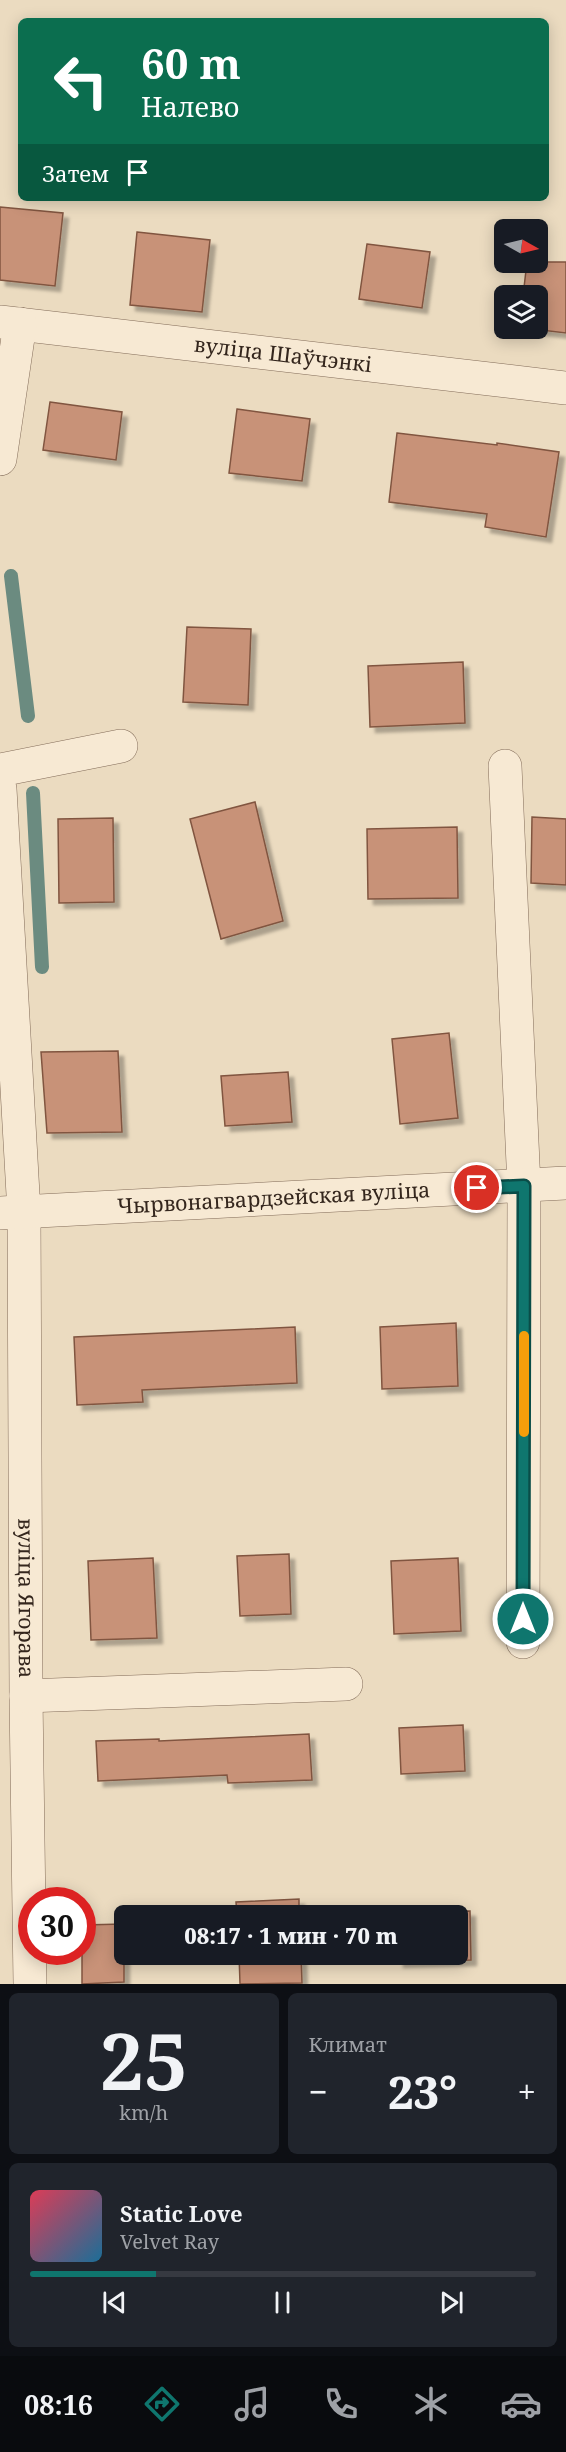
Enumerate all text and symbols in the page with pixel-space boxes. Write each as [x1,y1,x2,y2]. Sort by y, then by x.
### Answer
text: 60 m [141,34,241,91]
icon: left [42,42,120,120]
text: Налево [141,88,239,125]
icon: arrive [121,156,154,189]
text: Затем [42,158,109,188]
north arrow [494,219,548,273]
map controls [494,219,548,339]
button: layers [494,285,548,339]
street label: вуліца Шаўчэнкі [193,330,374,378]
pin [451,1162,502,1213]
icon: arrive [460,1171,493,1204]
street label: Чырвонагвардзейская вуліца [116,1175,431,1220]
street label: вуліца Ягорава [12,1518,41,1678]
position arrow [491,1587,555,1651]
speed limit sign: 30 [18,1887,96,1965]
text: 08:17 · 1 мин · 70 m [184,1920,398,1950]
text: 25 [100,2007,188,2113]
text: Климат [309,2031,387,2058]
text: 23° [388,2061,457,2122]
text: − [309,2069,328,2114]
text: + [518,2069,536,2114]
text: km/h [119,2099,168,2126]
text: Static Love [120,2198,243,2228]
text: Velvet Ray [120,2228,219,2255]
icon: previous [98,2286,131,2319]
icon: pause [266,2286,299,2319]
icon: next [435,2286,468,2319]
icon: directions [141,2383,183,2425]
icon: music [231,2383,273,2425]
icon: phone [320,2383,362,2425]
icon: climate [410,2383,452,2425]
icon: car [500,2383,542,2425]
text: 08:16 [24,2386,93,2423]

